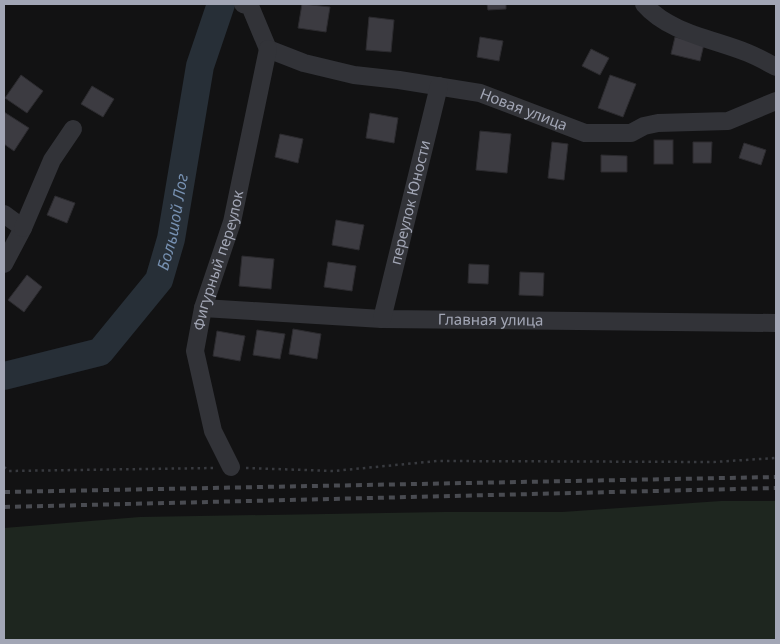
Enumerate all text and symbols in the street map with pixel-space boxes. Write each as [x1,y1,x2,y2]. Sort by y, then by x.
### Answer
street label: Новая улица [477,83,570,134]
street label: переулок Юности [385,138,434,267]
water label: Большой Лог [152,171,193,273]
street label: Фигурный переулок [188,188,247,332]
street label: Главная улица [438,309,544,330]

